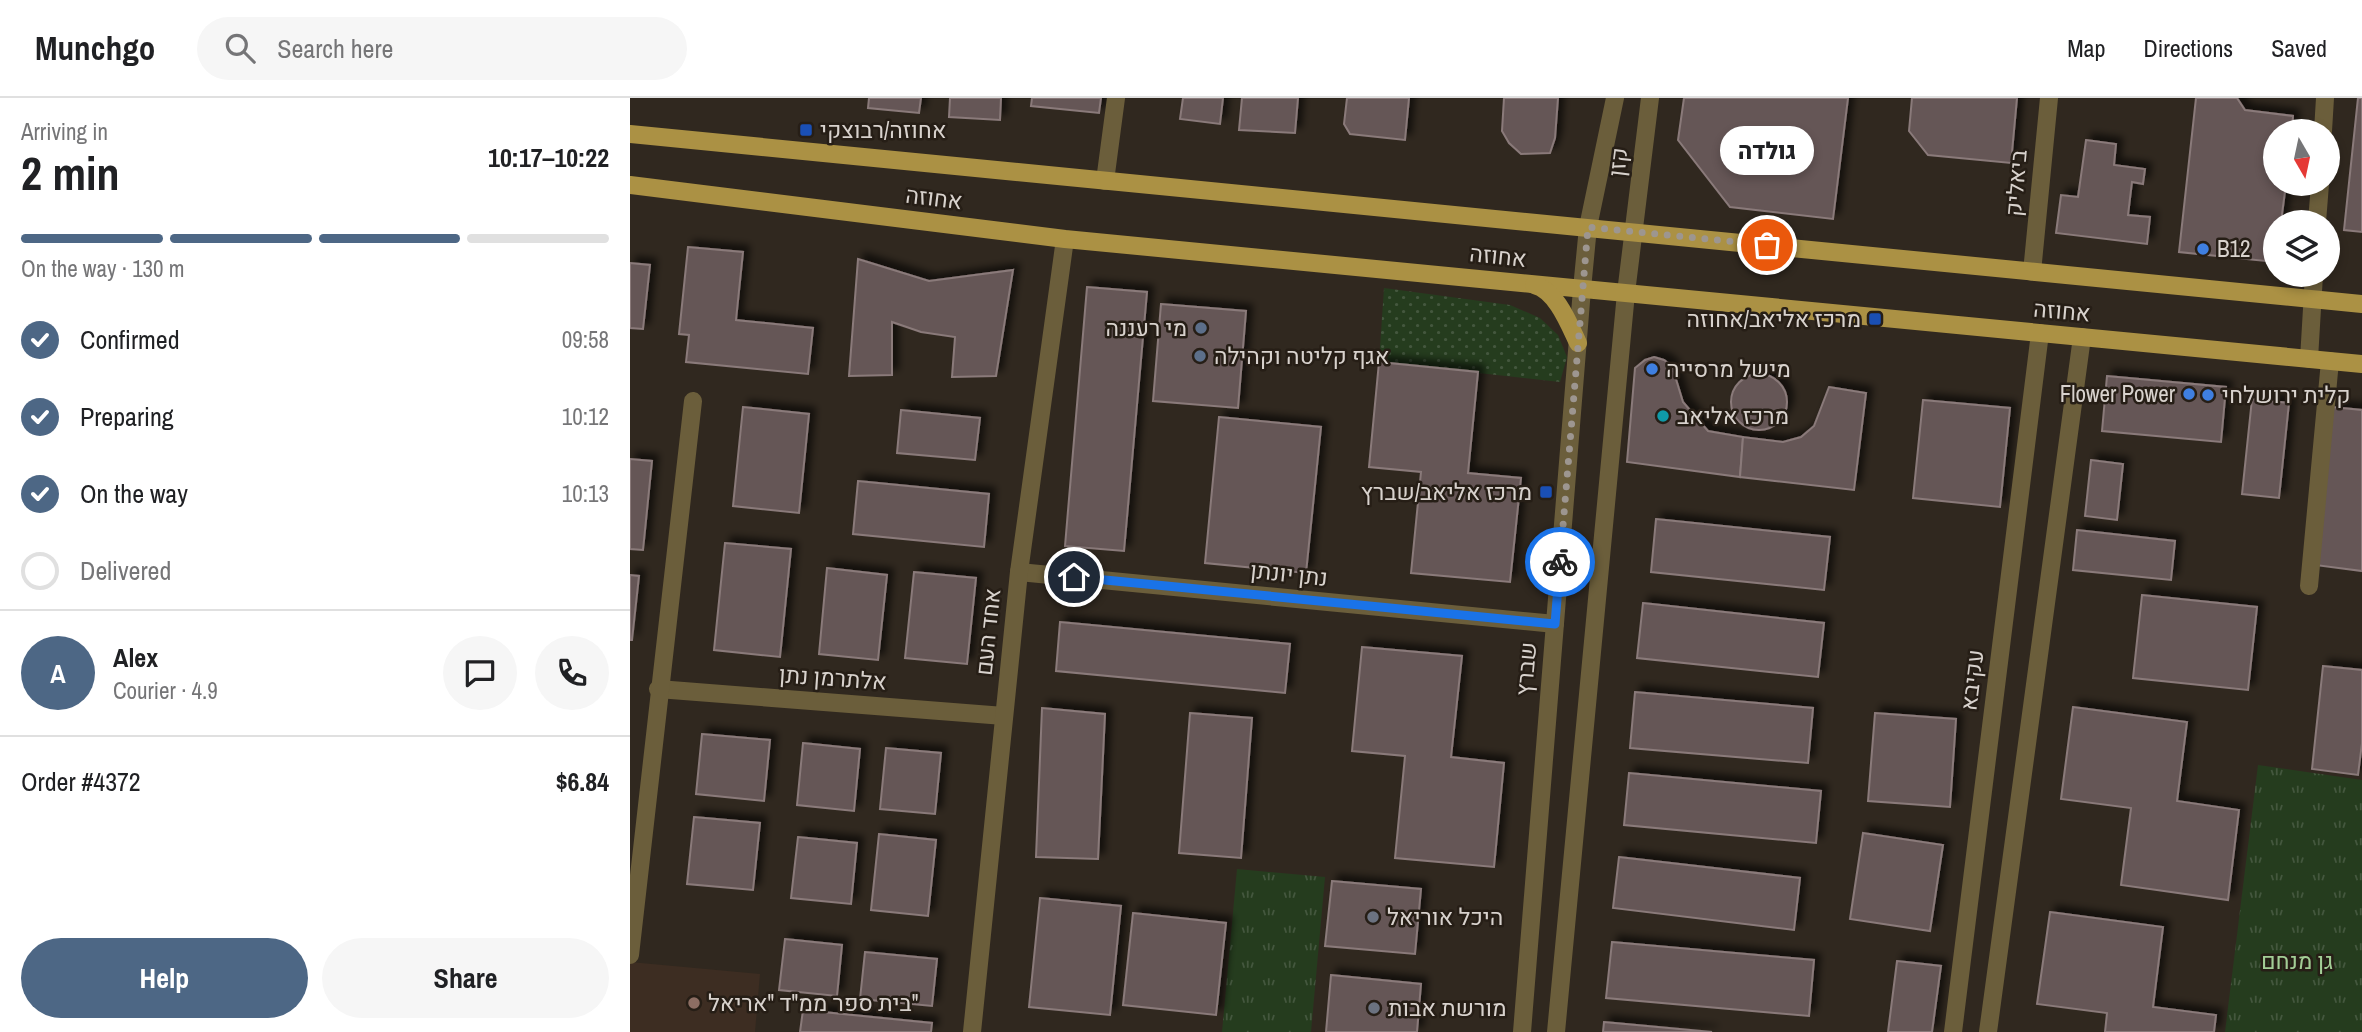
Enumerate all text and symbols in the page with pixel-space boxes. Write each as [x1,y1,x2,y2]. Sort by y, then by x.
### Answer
search box [197,17,687,80]
text: Munchgo [35,26,155,70]
icon: search [221,29,259,67]
text: Search here [277,31,393,66]
text: Map [2067,32,2105,64]
text: Directions [2143,32,2233,64]
text: Saved [2271,32,2327,64]
place label: אחוזה/רבוצקי [820,114,946,145]
text: Arriving in [21,116,108,147]
north arrow [2263,119,2340,196]
map controls [2263,119,2340,287]
marker: אחוזה/רבוצקי [798,122,814,138]
callout: גולדה [1720,126,1814,175]
text: גולדה [1738,135,1796,166]
text: 10:17–10:22 [488,140,609,175]
text: 2 min [21,142,120,204]
street label: קזן [1600,146,1635,178]
street label: ביאליק [1997,148,2034,218]
street label: אחוזה [904,179,964,216]
button: layers [2263,210,2340,287]
pin [1737,215,1797,275]
icon: bag [1748,226,1786,264]
place label: B12 [2217,233,2251,264]
street label: אחוזה [1468,237,1528,274]
marker: B12 [2195,241,2211,257]
text: On the way · 130 m [21,253,185,284]
street label: אחוזה [2032,293,2092,328]
place label: מרכז אליאב/אחוזה [1687,303,1861,334]
marker: מרכז אליאב/אחוזה [1867,311,1883,327]
place label: מי רעננה [1105,312,1187,343]
marker: מי רעננה [1193,320,1209,336]
icon: check [21,321,59,359]
text: Confirmed [80,322,180,357]
text: 09:58 [562,324,609,355]
place label: אגף קליטה וקהילה [1214,340,1389,371]
marker: אגף קליטה וקהילה [1192,348,1208,364]
place label: מישל מרסייה [1666,353,1791,384]
marker: מישל מרסייה [1644,361,1660,377]
place label: Flower Power [2060,378,2176,409]
place label: קלית ירושלחי [2222,379,2351,410]
marker: Flower Power [2181,386,2197,402]
marker: קלית ירושלחי [2200,387,2216,403]
icon: check [21,398,59,436]
text: Preparing [80,399,174,434]
place label: מרכז אליאב [1677,400,1789,431]
text: 10:12 [562,401,609,432]
marker: מרכז אליאב [1655,408,1671,424]
icon: check [21,475,59,513]
text: On the way [80,476,188,511]
place label: מרכז אליאב/שברץ [1361,476,1532,507]
text: 10:13 [562,478,609,509]
marker: מרכז אליאב/שברץ [1538,484,1554,500]
courier [1525,527,1595,597]
icon: bike [1541,543,1579,581]
pin [1044,547,1104,607]
text: Delivered [80,553,171,588]
street label: נתן יונתן [1249,554,1329,593]
icon: home [1055,558,1093,596]
street label: אחד העם [968,587,1007,677]
button: chat [443,636,517,710]
button: phone [535,636,609,710]
text: Alex [113,640,158,675]
street label: שברץ [1508,641,1543,697]
street label: עקיבא [1952,648,1991,712]
text: A [50,656,66,691]
street label: אלתרמן נתן [778,658,888,697]
text: Courier · 4.9 [113,675,218,706]
text: Order #4372 [21,764,141,799]
text: $6.84 [556,764,609,799]
place label: היכל אוריאל [1387,901,1503,932]
marker: היכל אוריאל [1365,909,1381,925]
button: Help [21,938,308,1018]
button: Share [322,938,609,1018]
park label: גן מנחם [2261,945,2333,976]
place label: בית ספר ממ"ד "אריאל" [708,987,918,1018]
place label: מורשת אבות [1388,992,1507,1023]
marker: בית ספר ממ"ד "אריאל" [686,995,702,1011]
marker: מורשת אבות [1366,1000,1382,1016]

